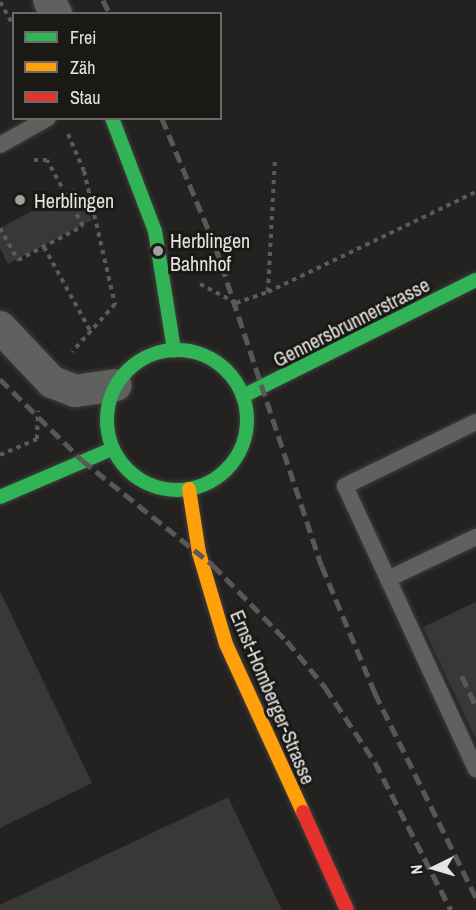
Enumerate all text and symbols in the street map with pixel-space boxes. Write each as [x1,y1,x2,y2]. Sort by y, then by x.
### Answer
legend [12,12,222,120]
text: Frei [70,25,96,50]
text: Zäh [70,55,95,80]
text: Stau [70,85,100,110]
place label: Herblingen [34,188,114,212]
marker: Herblingen [11,191,29,209]
place label: Herblingen Bahnhof [170,228,250,275]
marker: Herblingen Bahnhof [151,244,165,258]
street label: Gennersbrunnerstrasse [269,272,433,372]
street label: Ernst-Homberger-Strasse [225,606,321,788]
north arrow [404,838,464,898]
text: N [405,864,427,875]

